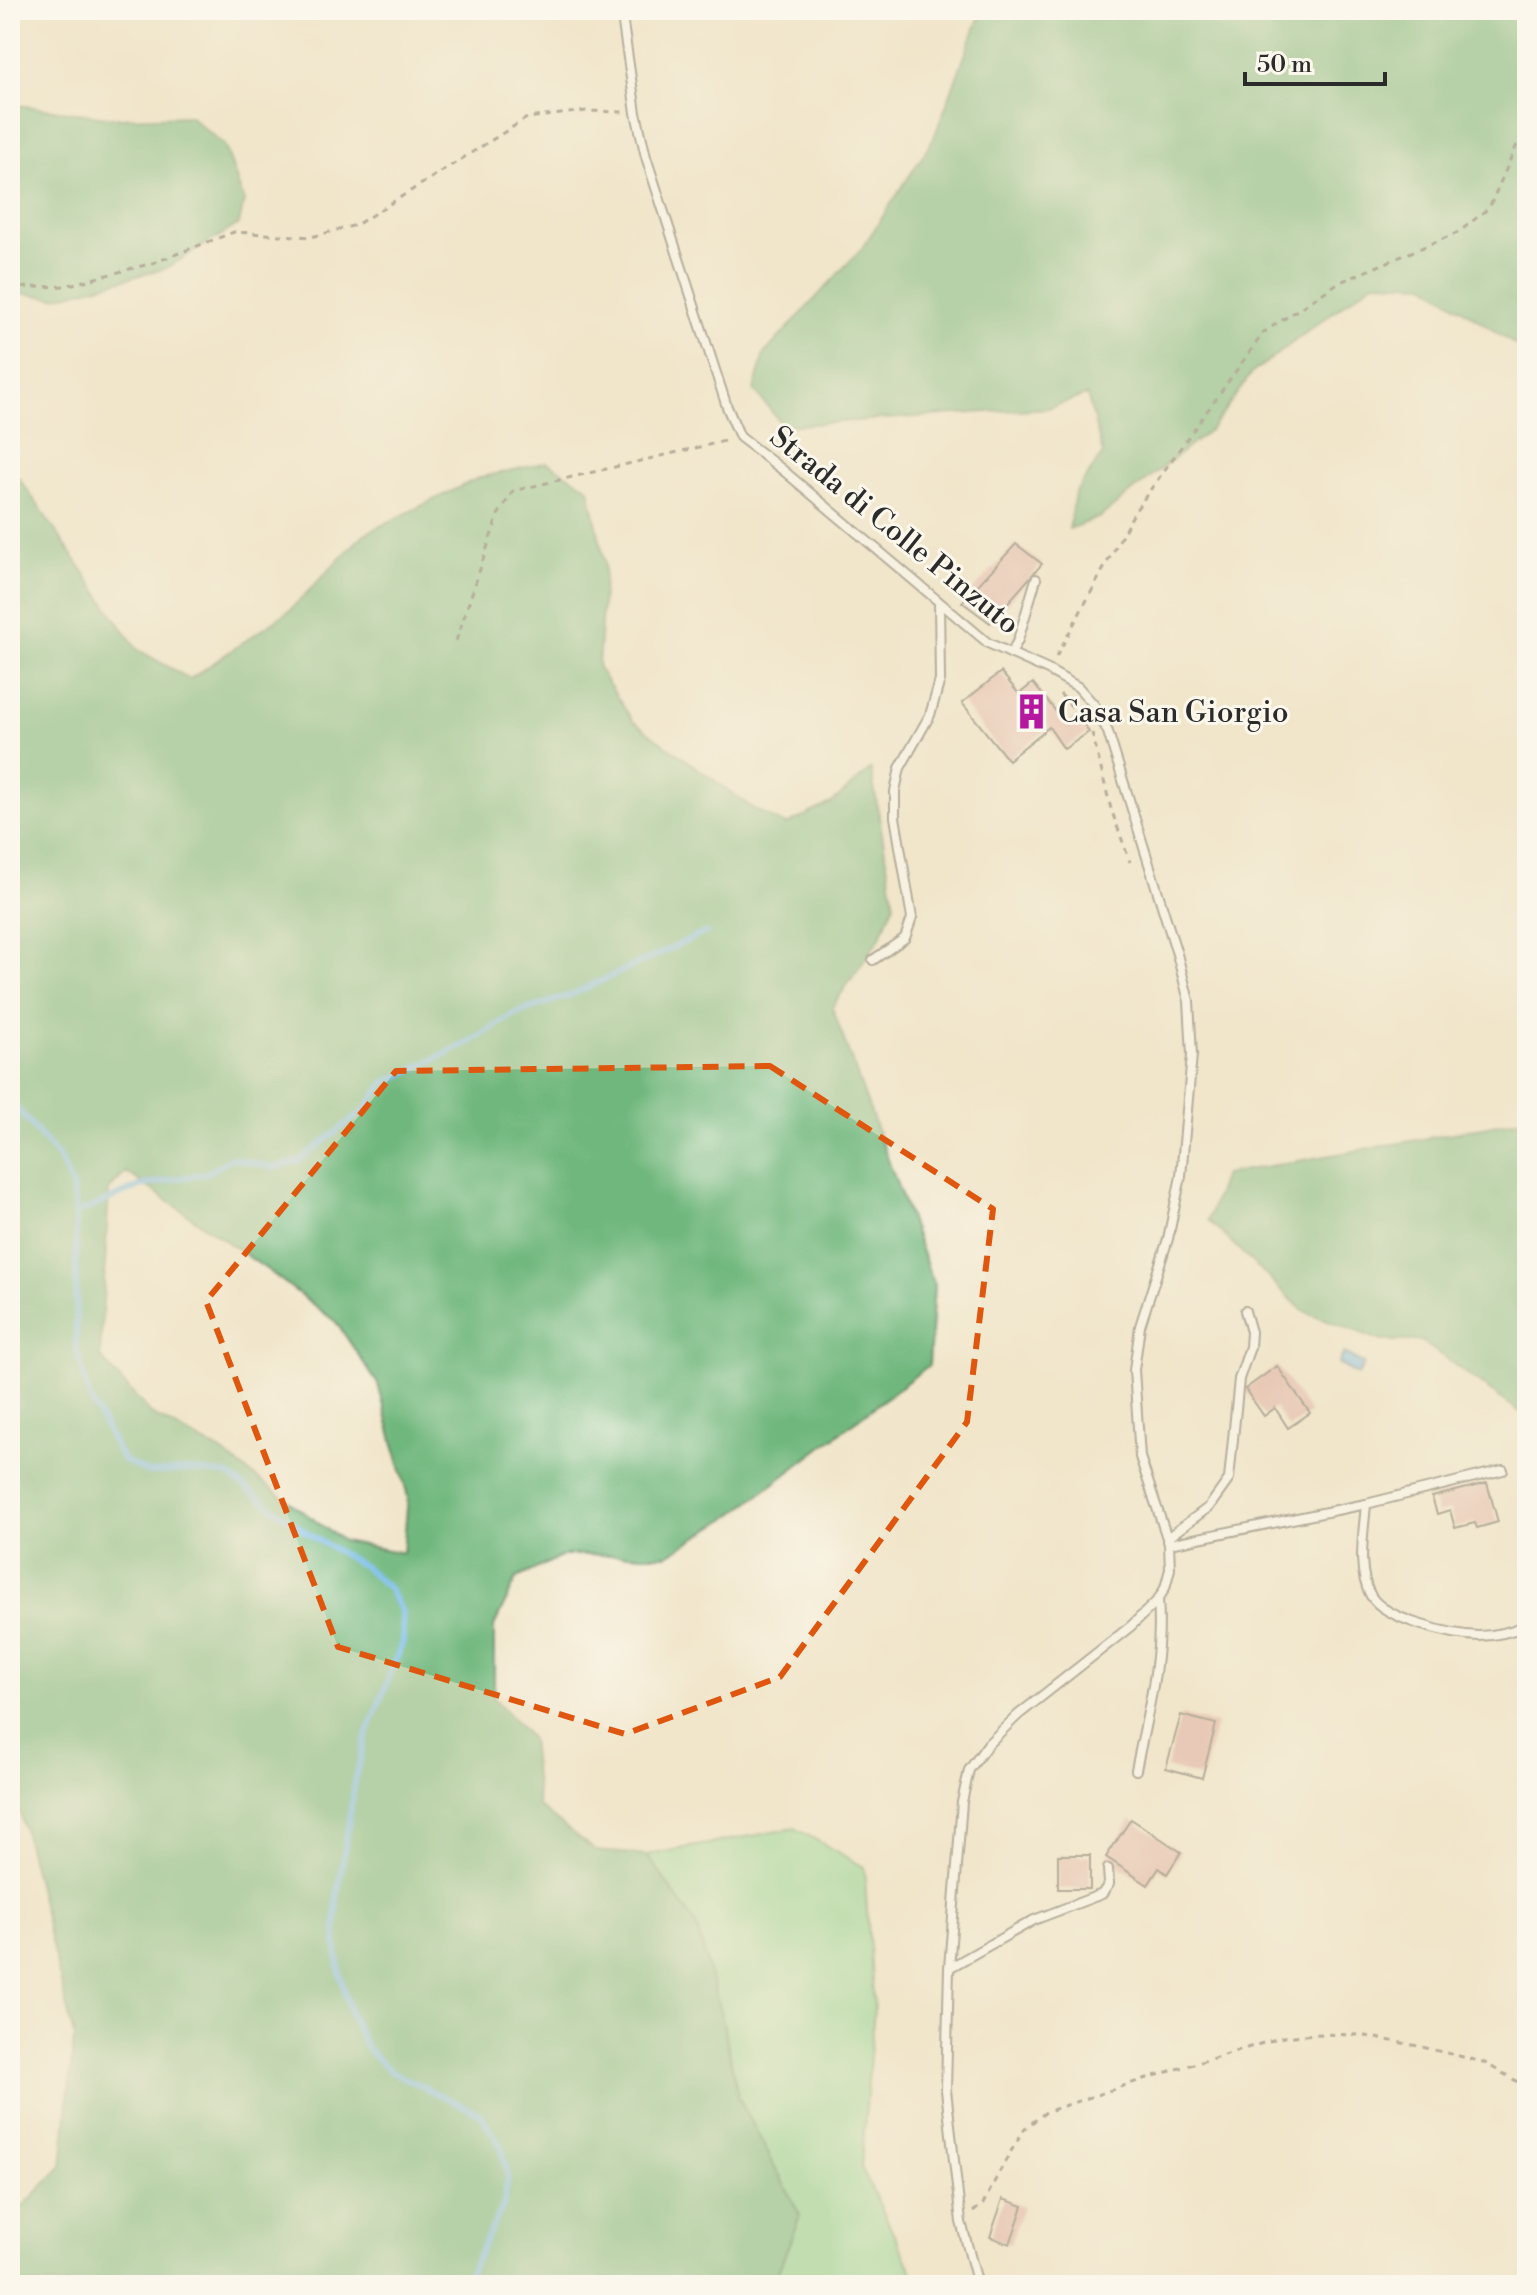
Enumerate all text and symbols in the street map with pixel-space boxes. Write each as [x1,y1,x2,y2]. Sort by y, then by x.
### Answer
scale bar [1245,36,1385,86]
text: 50 m [1257,50,1312,80]
street label: Strada di Colle Pinzuto [762,418,1027,643]
building icon: Casa San Giorgio [1013,693,1051,731]
place label: Casa San Giorgio [1058,694,1289,732]

